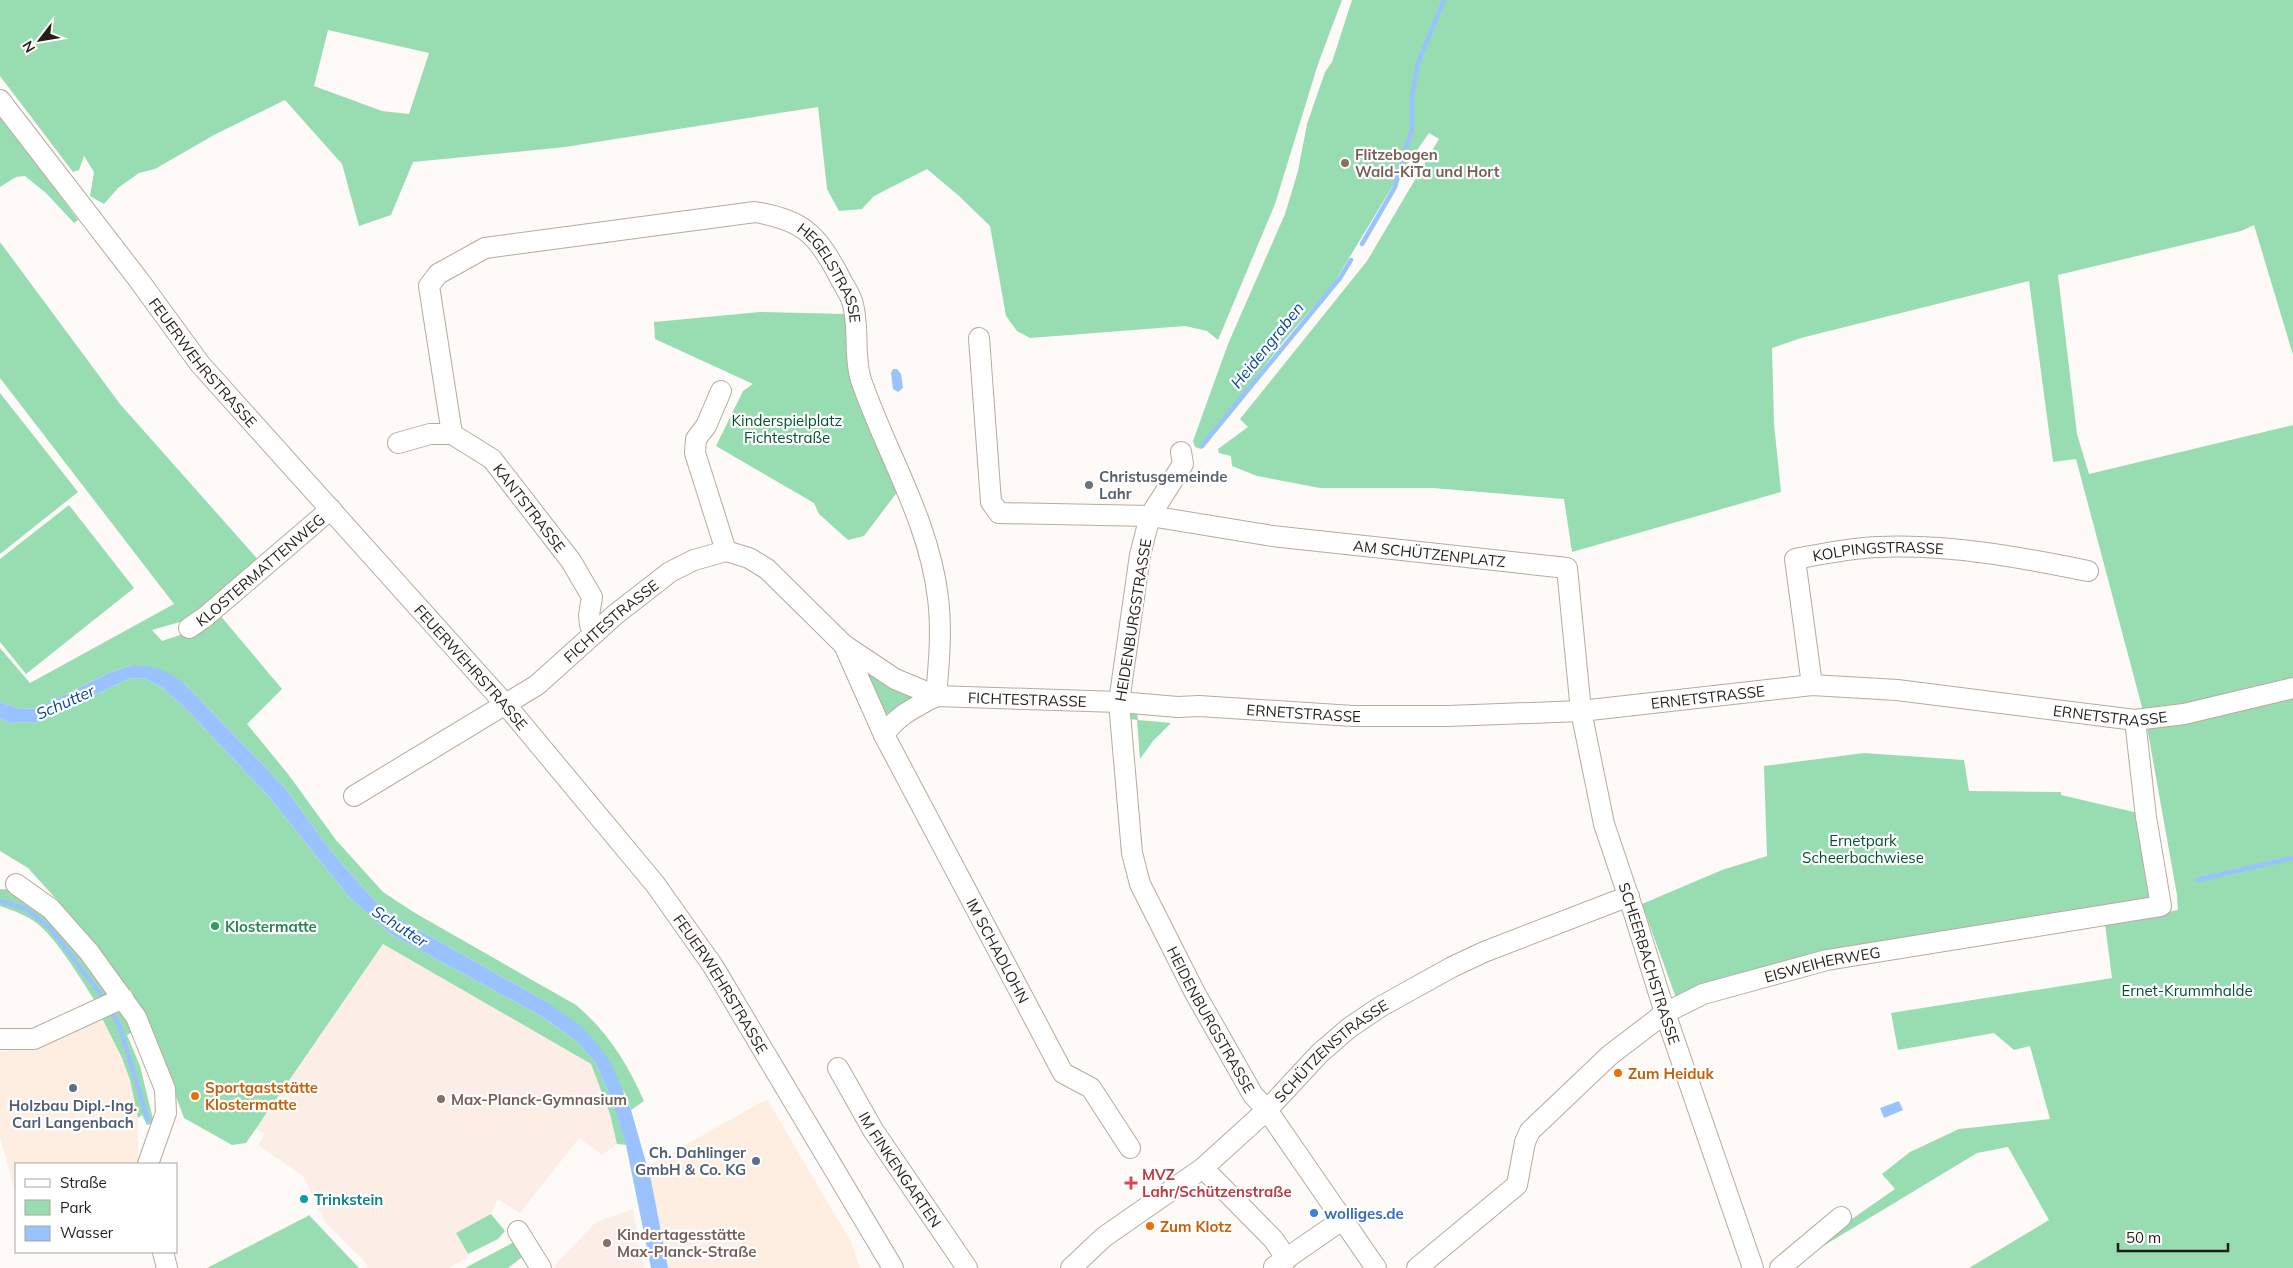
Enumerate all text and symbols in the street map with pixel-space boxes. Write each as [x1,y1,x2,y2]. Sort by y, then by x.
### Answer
north arrow [15,15,65,65]
text: N [18,38,39,56]
place label: Flitzebogen Wald-KiTa und Hort [1355,145,1500,181]
marker: Flitzebogen Wald-KiTa und Hort [1339,157,1351,169]
street label: HEGELSTRASSE [794,218,865,324]
street label: FEUERWEHRSTRASSE [145,294,262,431]
water label: Heidengraben [1226,298,1308,392]
park label: Kinderspielplatz Fichtestraße [732,411,843,447]
street label: KANTSTRASSE [489,460,570,556]
place label: Christusgemeinde Lahr [1099,467,1227,503]
marker: Christusgemeinde Lahr [1083,479,1095,491]
street label: KLOSTERMATTENWEG [192,509,328,630]
street label: AM SCHÜTZENPLATZ [1352,535,1507,571]
street label: HEIDENBURGSTRASSE [1111,537,1155,703]
street label: KOLPINGSTRASSE [1811,537,1945,565]
street label: FICHTESTRASSE [559,575,662,666]
street label: FEUERWEHRSTRASSE [411,600,532,734]
water label: Schutter [33,680,98,724]
street label: ERNETSTRASSE [1650,681,1766,713]
street label: FICHTESTRASSE [968,688,1087,710]
street label: ERNETSTRASSE [1246,700,1361,726]
street label: ERNETSTRASSE [2052,700,2168,730]
park label: Ernetpark Scheerbachwiese [1802,831,1924,867]
street label: SCHEERBACHSTRASSE [1615,880,1685,1047]
street label: IM SCHADLOHN [963,895,1034,1006]
water label: Schutter [369,901,432,952]
street label: FEUERWEHRSTRASSE [670,910,772,1057]
place label: Klostermatte [225,917,317,936]
marker: Klostermatte [209,920,221,932]
street label: EISWEIHERWEG [1762,942,1882,986]
street label: HEIDENBURGSTRASSE [1163,943,1259,1096]
park label: Ernet-Krummhalde [2121,981,2253,1000]
street label: SCHÜTZENSTRASSE [1270,995,1391,1106]
place label: Zum Heiduk [1628,1064,1714,1083]
marker: Zum Heiduk [1612,1067,1624,1079]
place label: Sportgaststätte Klostermatte [205,1078,318,1114]
marker: Holzbau Dipl.-Ing. Carl Langenbach [67,1082,79,1094]
marker: Sportgaststätte Klostermatte [189,1090,201,1102]
place label: Max-Planck-Gymnasium [451,1090,627,1109]
marker: Max-Planck-Gymnasium [435,1093,447,1105]
place label: Holzbau Dipl.-Ing. Carl Langenbach [9,1096,137,1132]
street label: IM FINKENGARTEN [855,1108,946,1231]
place label: Ch. Dahlinger GmbH & Co. KG [635,1143,746,1179]
marker: Ch. Dahlinger GmbH & Co. KG [750,1155,762,1167]
legend [15,1163,178,1253]
place label: MVZ Lahr/Schützenstraße [1142,1165,1292,1201]
text: Straße [60,1173,107,1192]
marker: MVZ Lahr/Schützenstraße [1124,1176,1138,1190]
place label: Trinkstein [314,1190,383,1209]
marker: Trinkstein [298,1193,310,1205]
text: Park [60,1198,92,1217]
place label: wolliges.de [1324,1204,1404,1223]
marker: wolliges.de [1308,1207,1320,1219]
place label: Zum Klotz [1160,1217,1232,1236]
marker: Zum Klotz [1144,1220,1156,1232]
scale bar [2118,1220,2228,1252]
text: Wasser [60,1223,114,1242]
place label: Kindertagesstätte Max-Planck-Straße [617,1225,756,1261]
text: 50 m [2126,1228,2161,1247]
marker: Kindertagesstätte Max-Planck-Straße [601,1237,613,1249]

